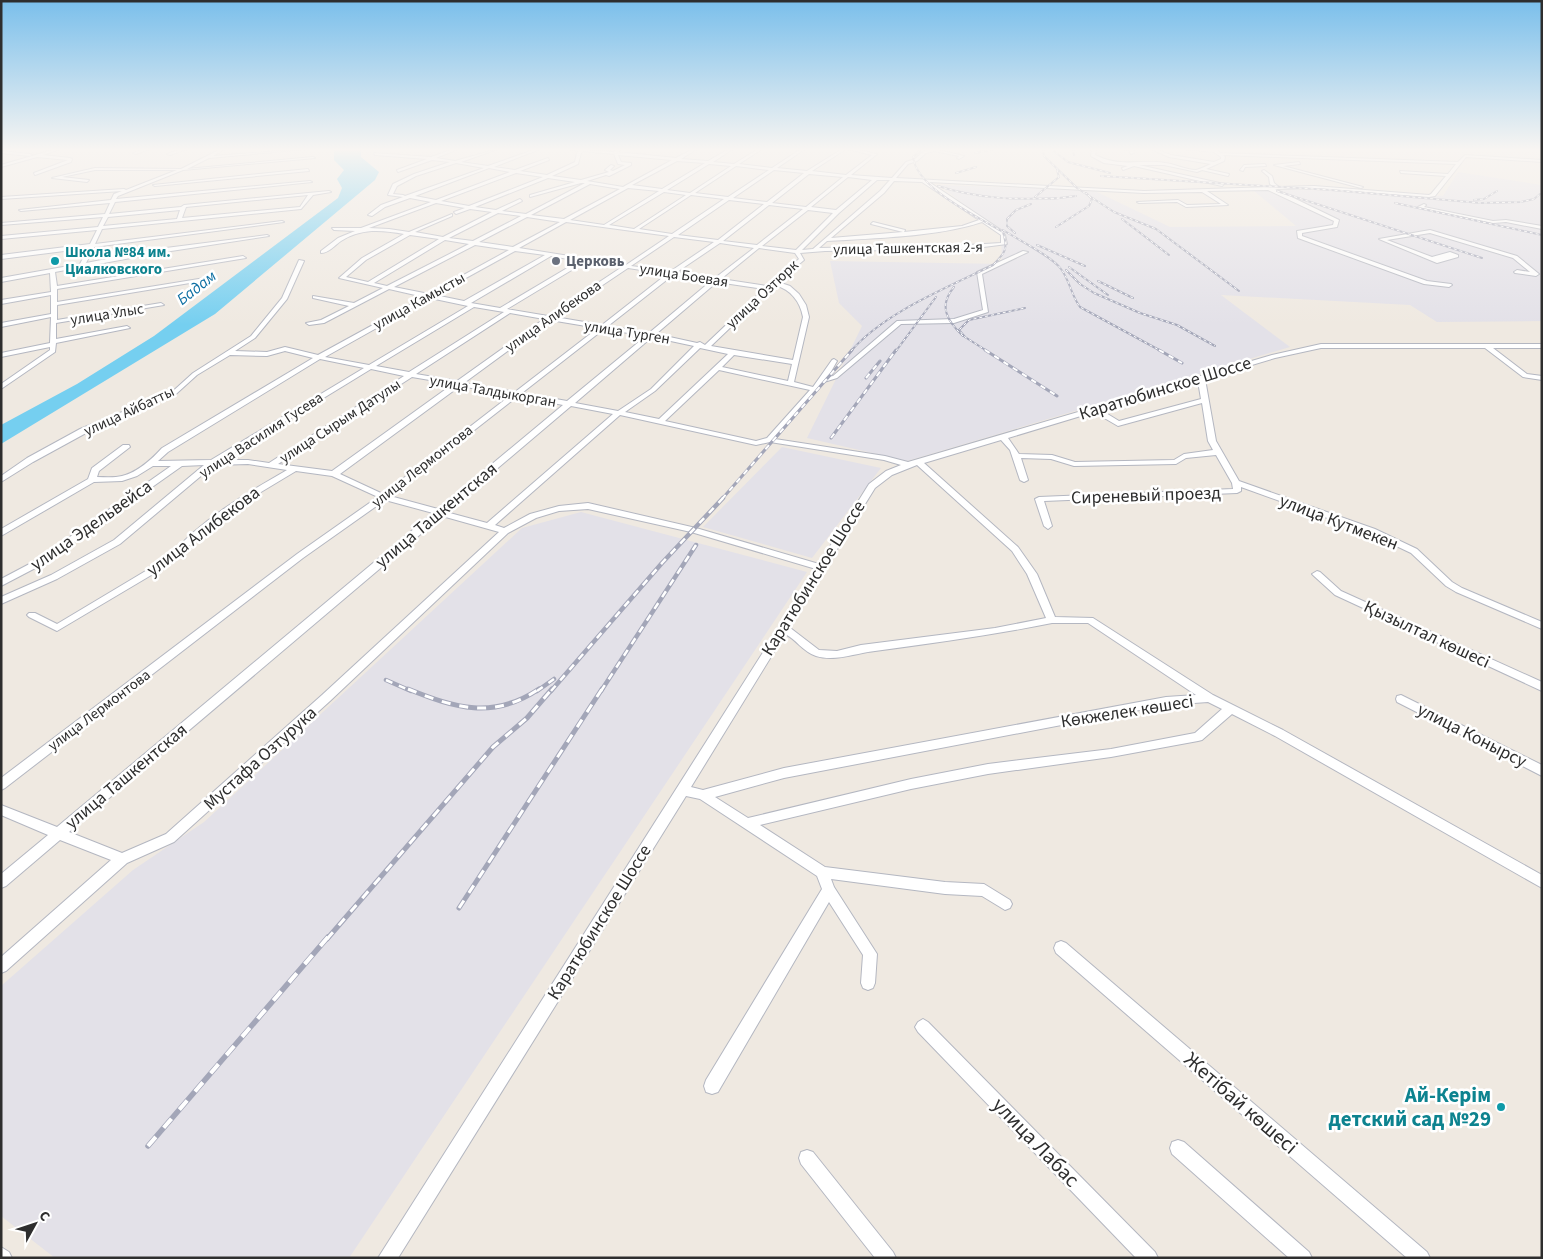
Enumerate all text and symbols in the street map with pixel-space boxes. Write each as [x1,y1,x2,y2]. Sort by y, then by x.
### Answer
street label: улица Ташкентская 2-я [833,237,983,260]
place label: Школа №84 им. Циалковского [65,242,171,280]
place label: Церковь [566,251,625,272]
marker: Школа №84 им. Циалковского [49,255,61,267]
marker: Церковь [550,255,562,267]
street label: улица Озтюрк [721,255,804,334]
street label: улица Боевая [638,258,730,293]
water label: Бадам [172,265,221,310]
street label: улица Камысты [370,268,469,335]
street label: улица Алибекова [501,275,606,358]
street label: улица Улыс [69,298,145,331]
street label: улица Турген [583,315,671,350]
street label: Каратюбинское Шоссе [1076,350,1254,427]
street label: улица Талдыкорган [428,370,558,413]
street label: улица Сырым Датулы [275,374,405,469]
street label: улица Айбатты [80,381,178,442]
street label: улица Василия Гусева [195,387,327,483]
street label: улица Лермонтова [367,420,477,513]
street label: улица Ташкентская [370,457,503,574]
street label: улица Эдельвейса [25,474,157,577]
street label: Сиреневый проезд [1071,480,1222,511]
street label: улица Алибекова [141,481,265,582]
street label: улица Кутмекен [1276,488,1402,557]
street label: Каратюбинское Шоссе [755,496,871,661]
street label: Қызылтал көшесі [1359,594,1494,675]
street label: улица Лермонтова [44,665,155,756]
street label: Көкжелек көшесі [1059,689,1195,734]
street label: улица Конырсу [1413,697,1531,774]
street label: Мустафа Озтурука [198,701,322,816]
street label: улица Ташкентская [60,718,193,835]
street label: Каратюбинское Шоссе [541,840,657,1005]
street label: Жетібай көшесі [1177,1045,1305,1161]
place label: Ай-Керім детский сад №29 [1329,1080,1491,1134]
street label: улица Лабас [985,1090,1087,1194]
marker: Ай-Керім детский сад №29 [1495,1101,1507,1113]
north arrow [10,1199,60,1249]
text: С [34,1207,54,1226]

